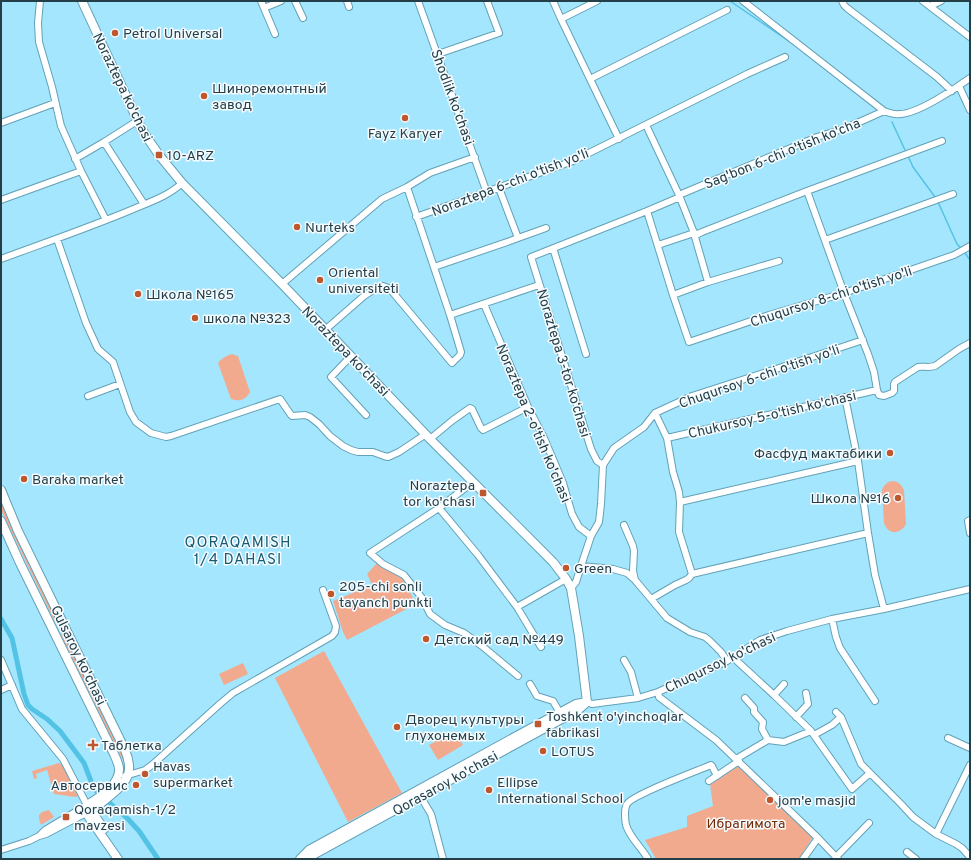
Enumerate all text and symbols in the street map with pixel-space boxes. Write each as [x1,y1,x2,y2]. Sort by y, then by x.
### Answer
place label: Petrol Universal [123,26,222,43]
marker: Petrol Universal [110,28,120,38]
street label: Noraztepa ko'chasi [88,30,155,145]
street label: Shodlik ko'chasi [426,47,477,148]
place label: Шиноремонтный завод [212,81,327,114]
marker: Шиноремонтный завод [199,91,209,101]
marker: Fayz Karyer [400,113,410,123]
street label: Sag'bon 6-chi o'tish ko'cha [702,115,863,194]
place label: Fayz Karyer [368,126,443,143]
street label: Noraztepa 6-chi o'tish yo'li [429,146,592,221]
place label: 10-ARZ [167,148,214,165]
marker: 10-ARZ [154,150,164,160]
place label: Nurteks [305,220,355,237]
marker: Nurteks [292,222,302,232]
street label: Chuqursoy 8-chi o'tish yo'li [748,263,915,332]
place label: Oriental universiteti [328,265,399,298]
marker: Oriental universiteti [315,275,325,285]
place label: Школа №165 [146,287,234,304]
street label: Noraztepa 3-tor ko‘chasi [532,287,593,440]
marker: Школа №165 [133,289,143,299]
street label: Noraztepa ko'chasi [297,303,392,401]
place label: школа №323 [203,311,291,328]
marker: школа №323 [190,313,200,323]
street label: Noraztepa 2-o'tish ko'chasi [491,342,574,505]
street label: Chuqursoy 6-chi o'tish yo'li [677,342,842,413]
street label: Chukursoy 5-o'tish ko'chasi [687,388,858,443]
place label: Фасфуд мактабики [754,446,882,463]
marker: Фасфуд мактабики [885,448,895,458]
place label: Baraka market [32,472,124,489]
marker: Baraka market [19,474,29,484]
place label: Noraztepa tor ko'chasi [403,478,475,511]
marker: Noraztepa tor ko'chasi [478,488,488,498]
place label: Школа №16 [810,491,890,508]
marker: Школа №16 [893,493,903,503]
district label: QORAQAMISH 1/4 DAHASI [185,534,291,570]
place label: Green [574,561,612,578]
marker: Green [561,563,571,573]
place label: 205-chi sonli tayanch punkti [339,579,432,612]
marker: 205-chi sonli tayanch punkti [326,589,336,599]
street label: Gulsaroy ko'chasi [46,603,109,708]
street label: Chuqursoy ko'chasi [663,629,779,698]
place label: Детский сад №449 [434,632,564,649]
marker: Детский сад №449 [421,634,431,644]
place label: Toshkent o'yinchoqlar fabrikasi [546,709,684,742]
place label: Дворец культуры глухонемых [405,712,524,745]
marker: Toshkent o'yinchoqlar fabrikasi [533,719,543,729]
marker: Дворец культуры глухонемых [392,722,402,732]
place label: Таблетка [101,738,162,755]
marker: Таблетка [88,740,98,750]
place label: LOTUS [551,744,595,761]
marker: LOTUS [538,746,548,756]
street label: Qorasaroy ko'chasi [390,748,502,820]
place label: Havas supermarket [153,759,233,792]
marker: Havas supermarket [140,769,150,779]
place label: Ellipse International School [497,775,623,808]
place label: Автосервис [51,778,128,795]
marker: Автосервис [131,780,141,790]
marker: Ellipse International School [484,785,494,795]
place label: jom'e masjid [777,793,856,810]
marker: jom'e masjid [765,795,775,805]
place label: Qoraqamish-1/2 mavzesi [74,802,176,835]
marker: Qoraqamish-1/2 mavzesi [61,812,71,822]
park label: Ибрагимота [707,816,785,833]

